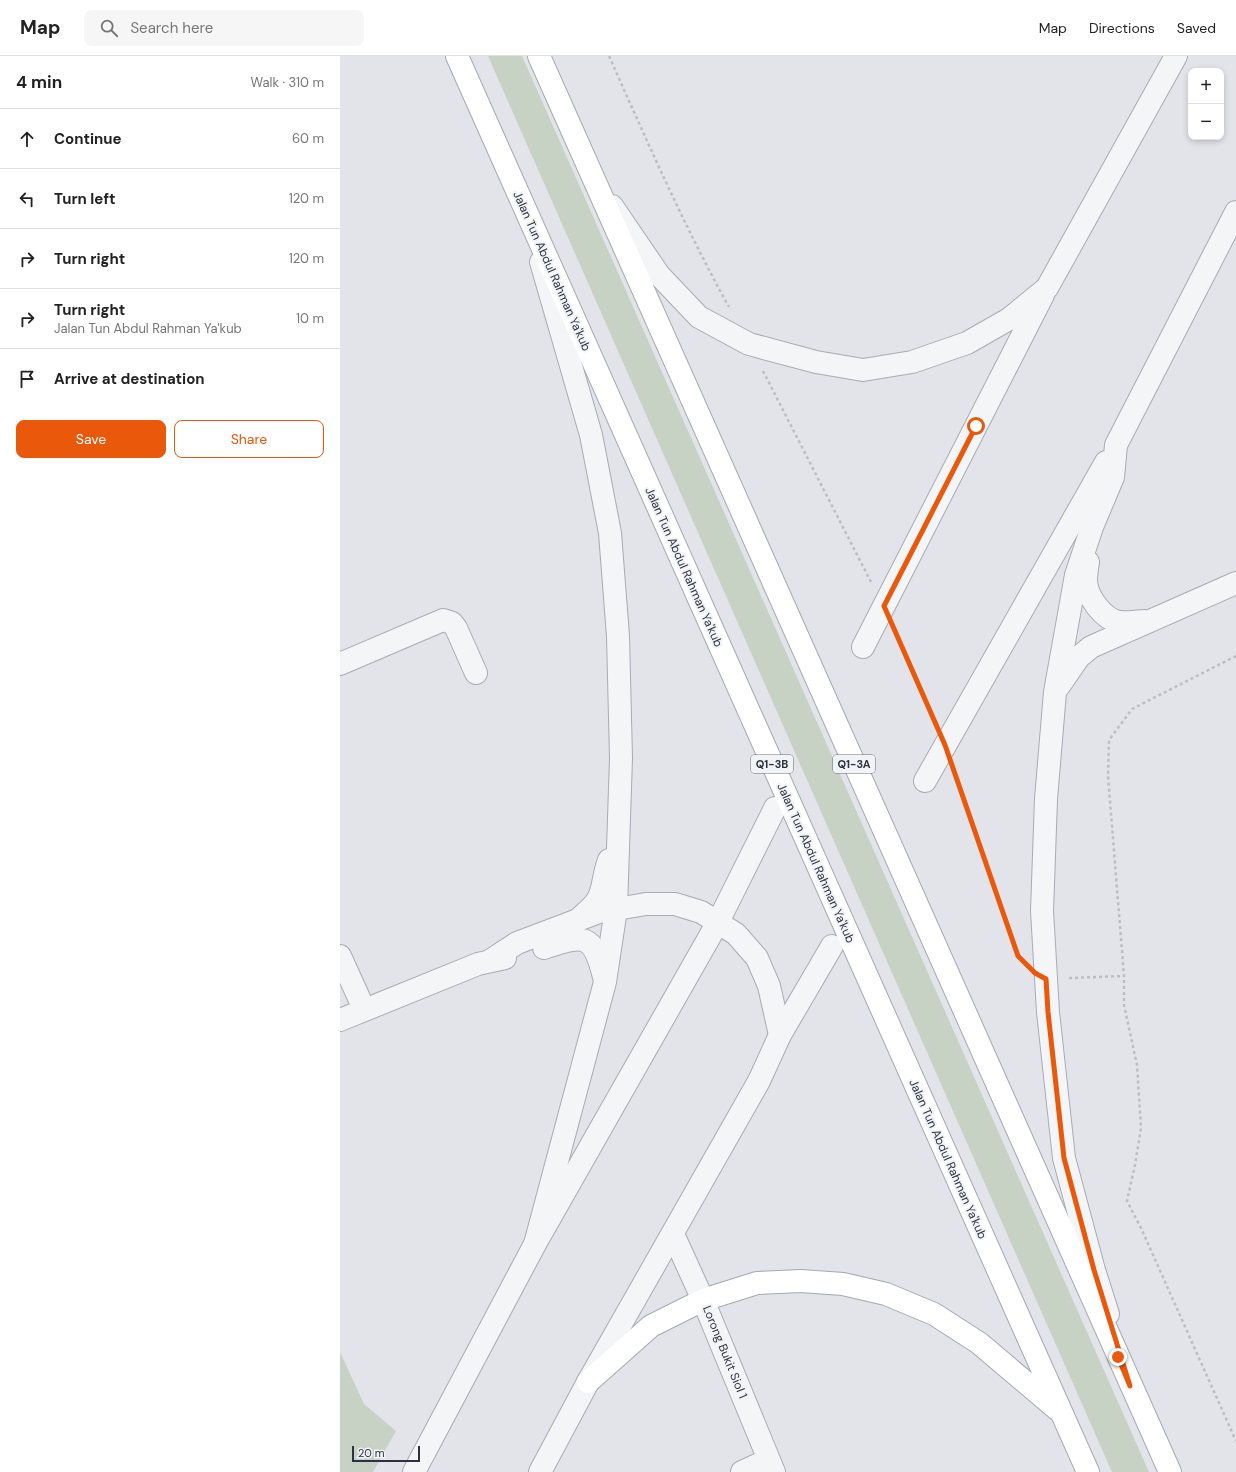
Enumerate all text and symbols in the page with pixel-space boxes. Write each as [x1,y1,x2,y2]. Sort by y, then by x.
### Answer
search box [84,10,364,46]
text: Map [20,15,60,40]
icon: search [98,17,120,39]
text: Search here [130,18,213,38]
text: Map [1039,19,1067,37]
text: Directions [1089,19,1155,37]
text: Saved [1177,19,1216,37]
map controls [1188,68,1224,140]
button: + [1188,68,1224,104]
text: 4 min [16,71,62,93]
text: Walk · 310 m [251,74,324,91]
button: − [1188,104,1224,140]
icon: ahead [16,128,38,150]
text: Continue [54,129,122,149]
text: 60 m [292,130,324,147]
icon: left [16,188,38,210]
text: Turn left [54,189,115,209]
street label: Jalan Tun Abdul Rahman Ya'kub [509,189,595,353]
text: 120 m [289,190,324,207]
icon: right [16,248,38,270]
text: Turn right [54,249,125,269]
text: 120 m [289,250,324,267]
text: Turn right [54,300,125,320]
icon: right [16,308,38,330]
text: 10 m [296,310,324,327]
text: Jalan Tun Abdul Rahman Ya'kub [54,320,242,337]
icon: arrive [16,368,38,390]
text: Arrive at destination [54,369,205,389]
route start [967,417,985,435]
button: Save [16,420,166,458]
button: Share [174,420,324,458]
street label: Jalan Tun Abdul Rahman Ya'kub [641,485,727,649]
road number: Q1-3B [751,755,793,773]
road number: Q1-3A [833,755,875,773]
street label: Jalan Tun Abdul Rahman Ya'kub [773,781,859,945]
street label: Jalan Tun Abdul Rahman Ya'kub [905,1077,991,1241]
street label: Lorong Bukit Siol 1 [699,1303,751,1401]
route end [1109,1348,1127,1366]
scale bar [352,1444,420,1463]
text: 20 m [358,1446,384,1460]

